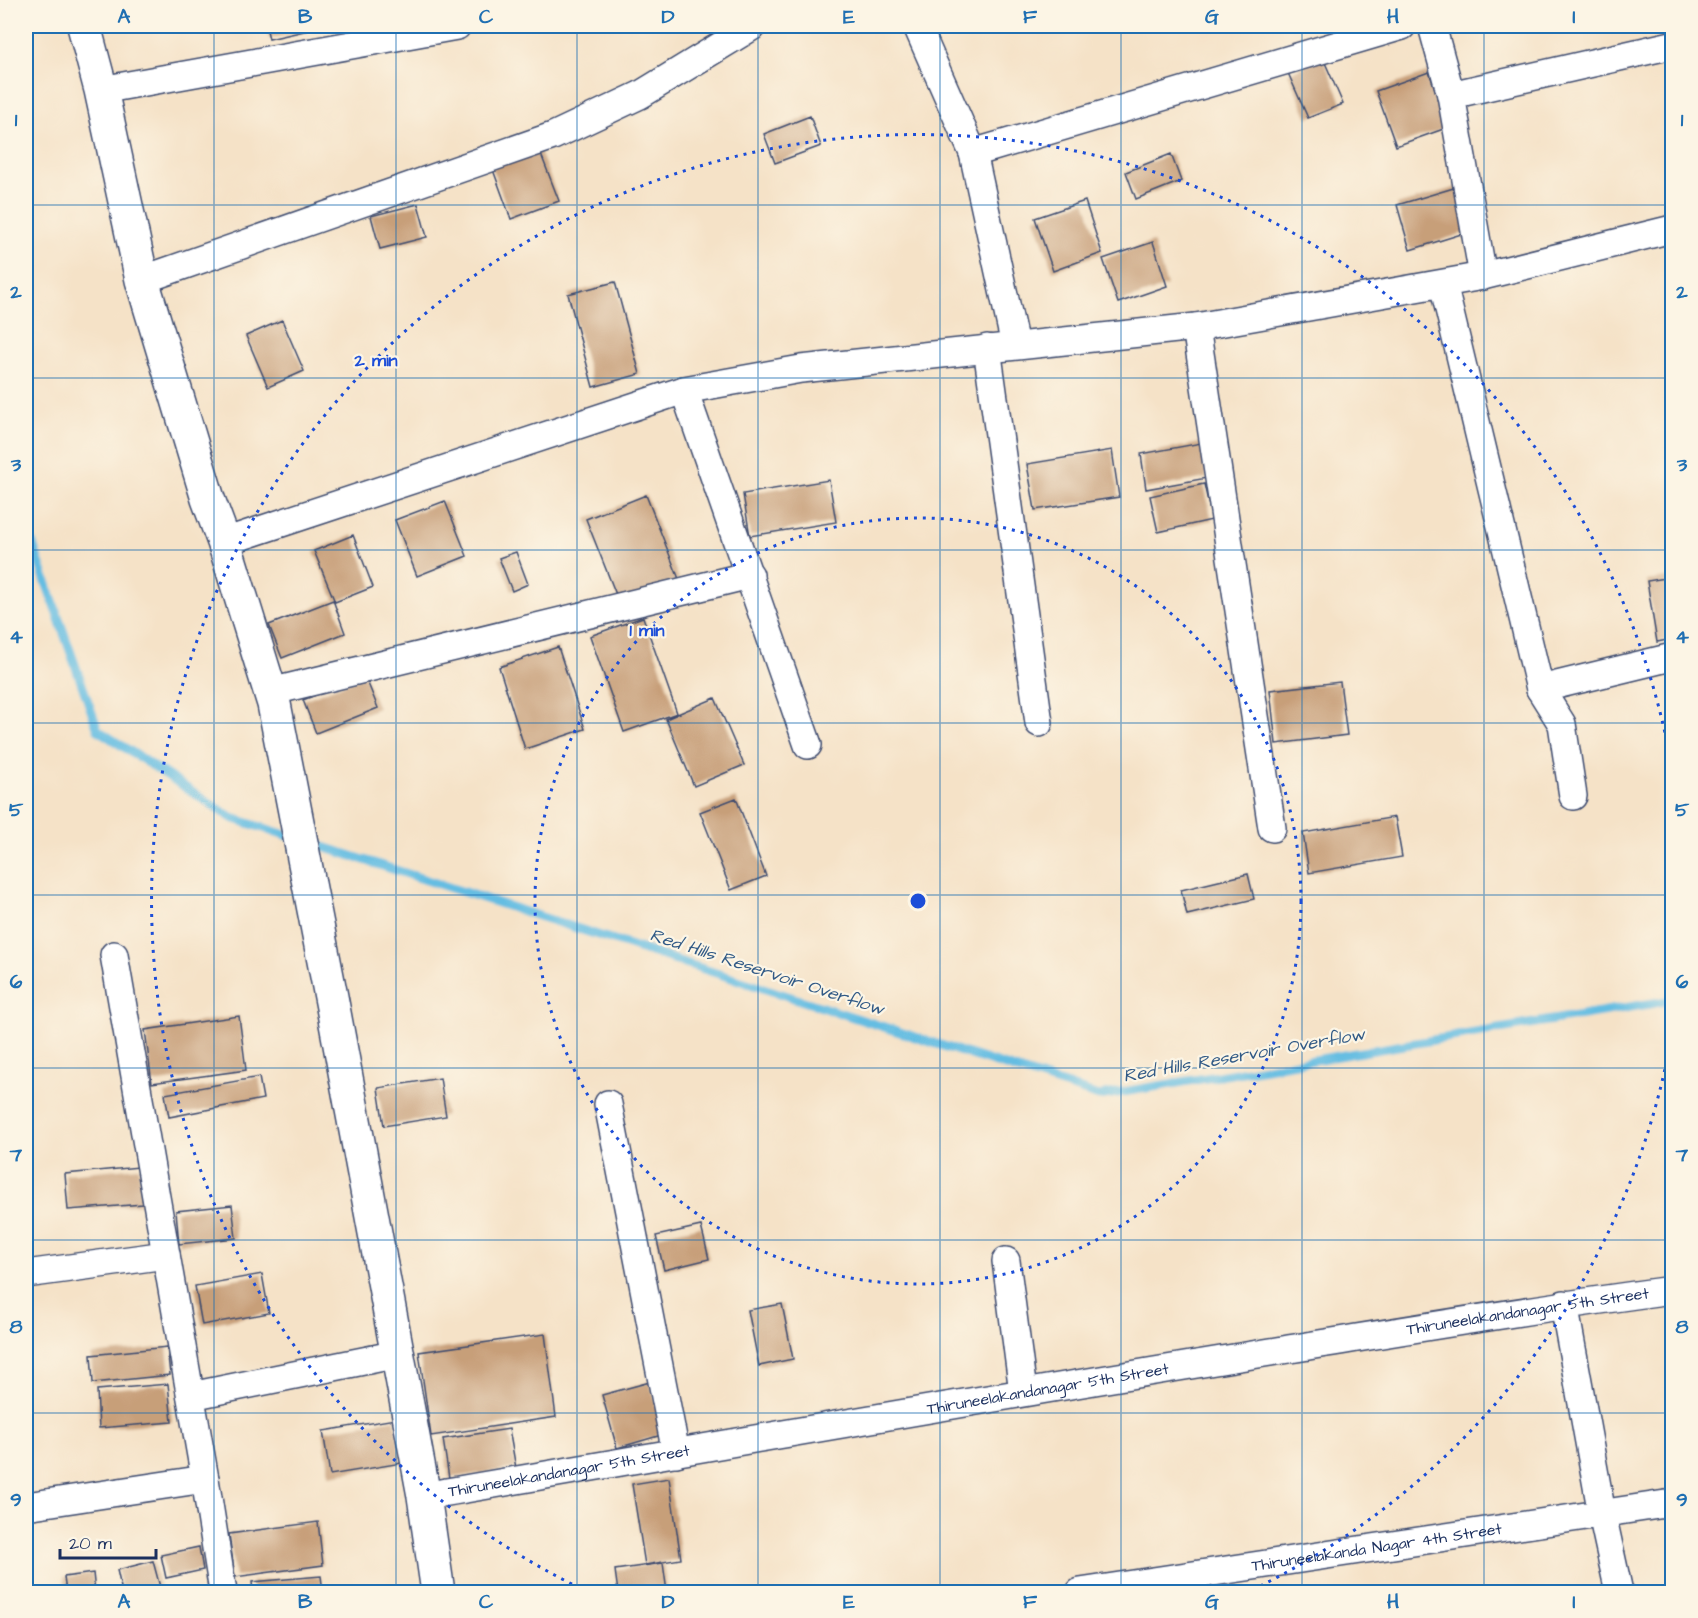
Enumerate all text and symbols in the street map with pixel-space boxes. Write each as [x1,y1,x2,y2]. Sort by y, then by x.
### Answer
text: A [118,3,131,31]
text: B [298,3,313,31]
text: C [479,3,494,31]
text: D [662,3,675,31]
text: E [843,3,855,31]
text: F [1023,3,1038,31]
text: G [1205,3,1219,31]
text: H [1387,3,1399,31]
text: I [1572,3,1576,31]
text: 1 [15,106,18,134]
text: 1 [1681,106,1684,134]
text: 2 [9,278,22,306]
text: 2 [1675,278,1688,306]
text: 2 min [353,348,398,373]
text: 3 [10,451,22,479]
text: 3 [1676,451,1688,479]
text: 1 min [629,618,665,643]
text: 4 [9,623,23,651]
text: 4 [1675,623,1689,651]
text: 5 [9,796,24,824]
text: 5 [1675,796,1690,824]
centre of rings [908,891,928,911]
water label: Red Hills Reservoir Overflow [647,922,888,1022]
text: 6 [10,968,23,996]
text: 6 [1676,968,1689,996]
water label: Red Hills Reservoir Overflow [1121,1021,1368,1089]
text: 7 [9,1141,23,1169]
text: 7 [1675,1141,1689,1169]
street label: Thiruneelakandanagar 5th Street [1405,1282,1651,1341]
text: 8 [10,1313,23,1341]
text: 8 [1676,1313,1689,1341]
street label: Thiruneelakandanagar 5th Street [925,1358,1171,1420]
street label: Thiruneelakandanagar 5th Street [446,1439,692,1503]
text: 9 [10,1486,22,1514]
text: 9 [1676,1486,1688,1514]
street label: Thiruneelakanda Nagar 4th Street [1250,1518,1504,1577]
scale bar [60,1522,156,1560]
text: 20 m [69,1531,112,1556]
text: A [118,1588,131,1616]
text: B [298,1588,313,1616]
text: C [479,1588,494,1616]
text: D [662,1588,675,1616]
text: E [843,1588,855,1616]
text: F [1023,1588,1038,1616]
text: G [1205,1588,1219,1616]
text: H [1387,1588,1399,1616]
text: I [1572,1588,1576,1616]

